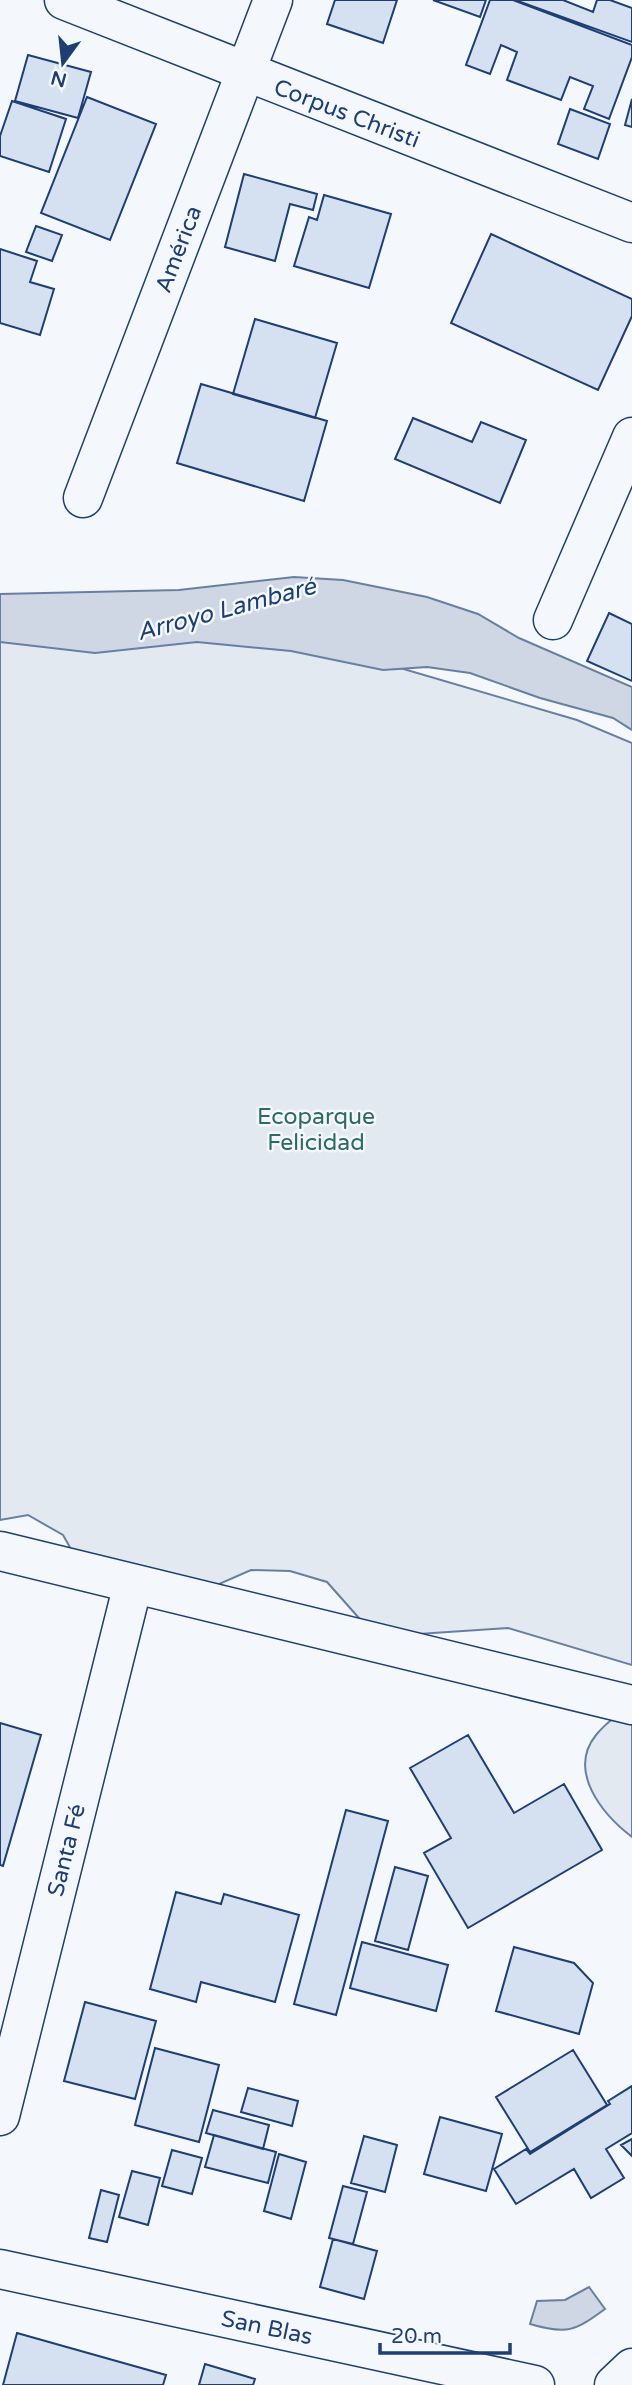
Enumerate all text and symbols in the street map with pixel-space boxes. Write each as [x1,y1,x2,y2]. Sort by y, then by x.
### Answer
north arrow [28,28,98,98]
text: N [49,66,69,91]
street label: Corpus Christi [270,73,424,155]
street label: América [150,202,208,297]
water label: Arroyo Lambaré [133,571,320,647]
park label: Ecoparque Felicidad [257,1103,375,1157]
street label: Santa Fé [42,1801,92,1900]
street label: San Blas [219,2305,315,2351]
scale bar [380,2312,510,2356]
text: 20 m [391,2324,442,2349]

